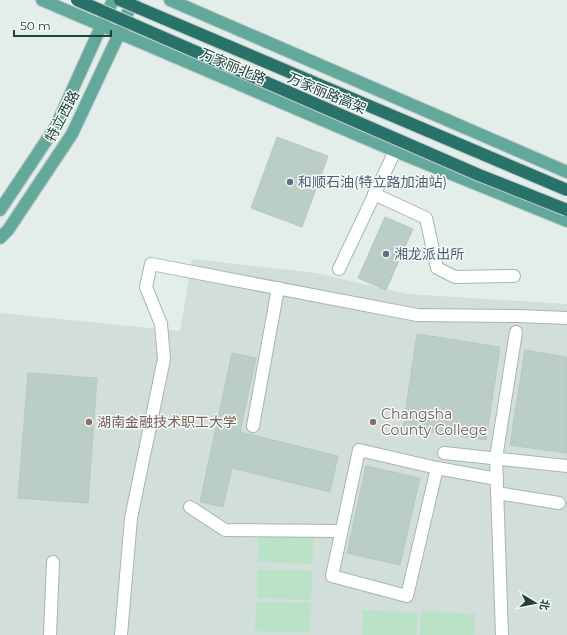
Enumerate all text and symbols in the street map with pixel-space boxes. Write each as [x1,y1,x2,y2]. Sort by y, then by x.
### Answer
scale bar [14,12,111,38]
text: 50 m [20,18,51,33]
street label: 万家丽北路 [197,44,269,88]
street label: 万家丽路高架 [285,68,369,118]
street label: 特立西路 [41,87,83,145]
place label: 和顺石油(特立路加油站) [298,173,447,191]
marker: 和顺石油(特立路加油站) [285,177,295,187]
place label: 湘龙派出所 [394,245,464,263]
marker: 湘龙派出所 [381,249,391,259]
place label: Changsha County College [381,405,487,439]
place label: 湖南金融技术职工大学 [97,413,237,431]
marker: 湖南金融技术职工大学 [84,417,94,427]
marker: Changsha County College [368,417,378,427]
north arrow [515,583,555,623]
text: 北 [537,598,553,611]

